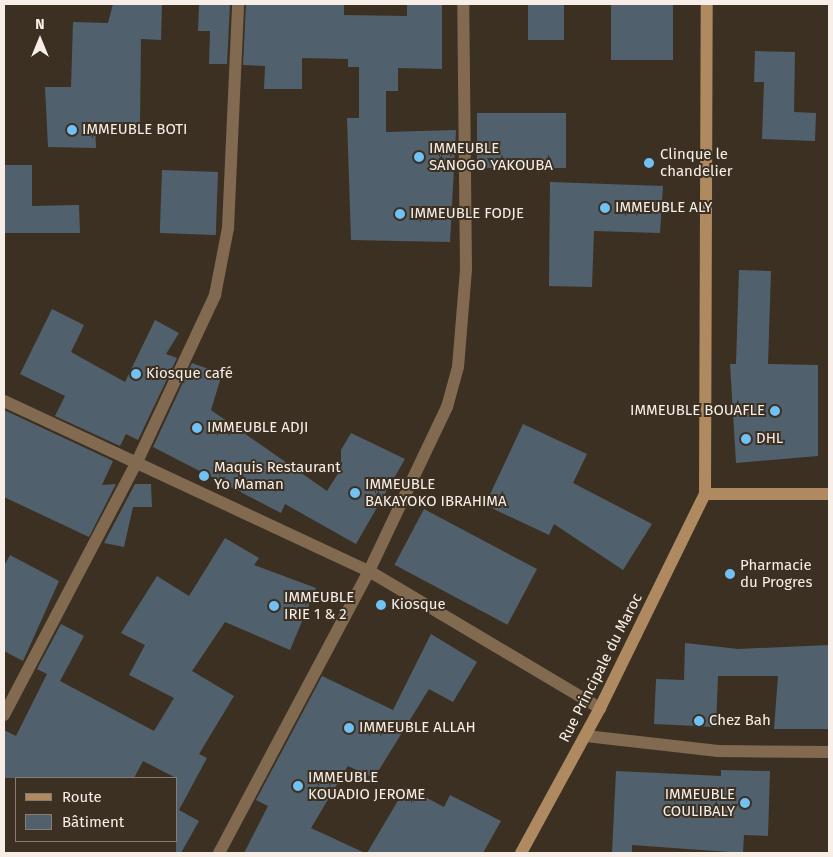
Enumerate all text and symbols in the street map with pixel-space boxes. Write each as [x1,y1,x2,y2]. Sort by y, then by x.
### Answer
north arrow [15,15,65,65]
text: N [35,16,45,33]
place label: IMMEUBLE BOTI [82,121,187,139]
marker: IMMEUBLE BOTI [66,124,78,136]
place label: IMMEUBLE SANOGO YAKOUBA [429,139,553,174]
place label: Clinque le chandelier [660,145,733,180]
marker: IMMEUBLE SANOGO YAKOUBA [413,151,425,163]
marker: Clinque le chandelier [642,156,656,170]
place label: IMMEUBLE ALY [615,199,712,217]
marker: IMMEUBLE ALY [599,202,611,214]
place label: IMMEUBLE FODJE [410,205,524,223]
marker: IMMEUBLE FODJE [394,208,406,220]
place label: Kiosque café [146,365,233,383]
marker: Kiosque café [130,368,142,380]
place label: IMMEUBLE BOUAFLE [630,402,765,420]
marker: IMMEUBLE BOUAFLE [769,405,781,417]
place label: IMMEUBLE ADJI [207,419,308,437]
marker: IMMEUBLE ADJI [191,422,203,434]
place label: DHL [756,430,783,448]
marker: DHL [740,433,752,445]
place label: Maquis Restaurant Yo Maman [214,458,341,493]
marker: Maquis Restaurant Yo Maman [198,470,210,482]
place label: IMMEUBLE BAKAYOKO IBRAHIMA [365,475,507,510]
marker: IMMEUBLE BAKAYOKO IBRAHIMA [349,487,361,499]
place label: Pharmacie du Progres [740,556,813,591]
marker: Pharmacie du Progres [724,568,736,580]
place label: IMMEUBLE IRIE 1 & 2 [284,588,354,623]
street label: Rue Principale du Maroc [556,591,646,745]
place label: Kiosque [391,596,446,614]
marker: Kiosque [375,599,387,611]
marker: IMMEUBLE IRIE 1 & 2 [268,600,280,612]
place label: Chez Bah [709,712,771,730]
marker: Chez Bah [693,715,705,727]
place label: IMMEUBLE ALLAH [359,719,476,737]
marker: IMMEUBLE ALLAH [343,722,355,734]
place label: IMMEUBLE KOUADIO JEROME [308,768,425,803]
legend [15,777,178,842]
marker: IMMEUBLE KOUADIO JEROME [292,780,304,792]
place label: IMMEUBLE COULIBALY [663,785,735,820]
text: Route [62,788,102,806]
marker: IMMEUBLE COULIBALY [739,797,751,809]
text: Bâtiment [62,813,124,831]

